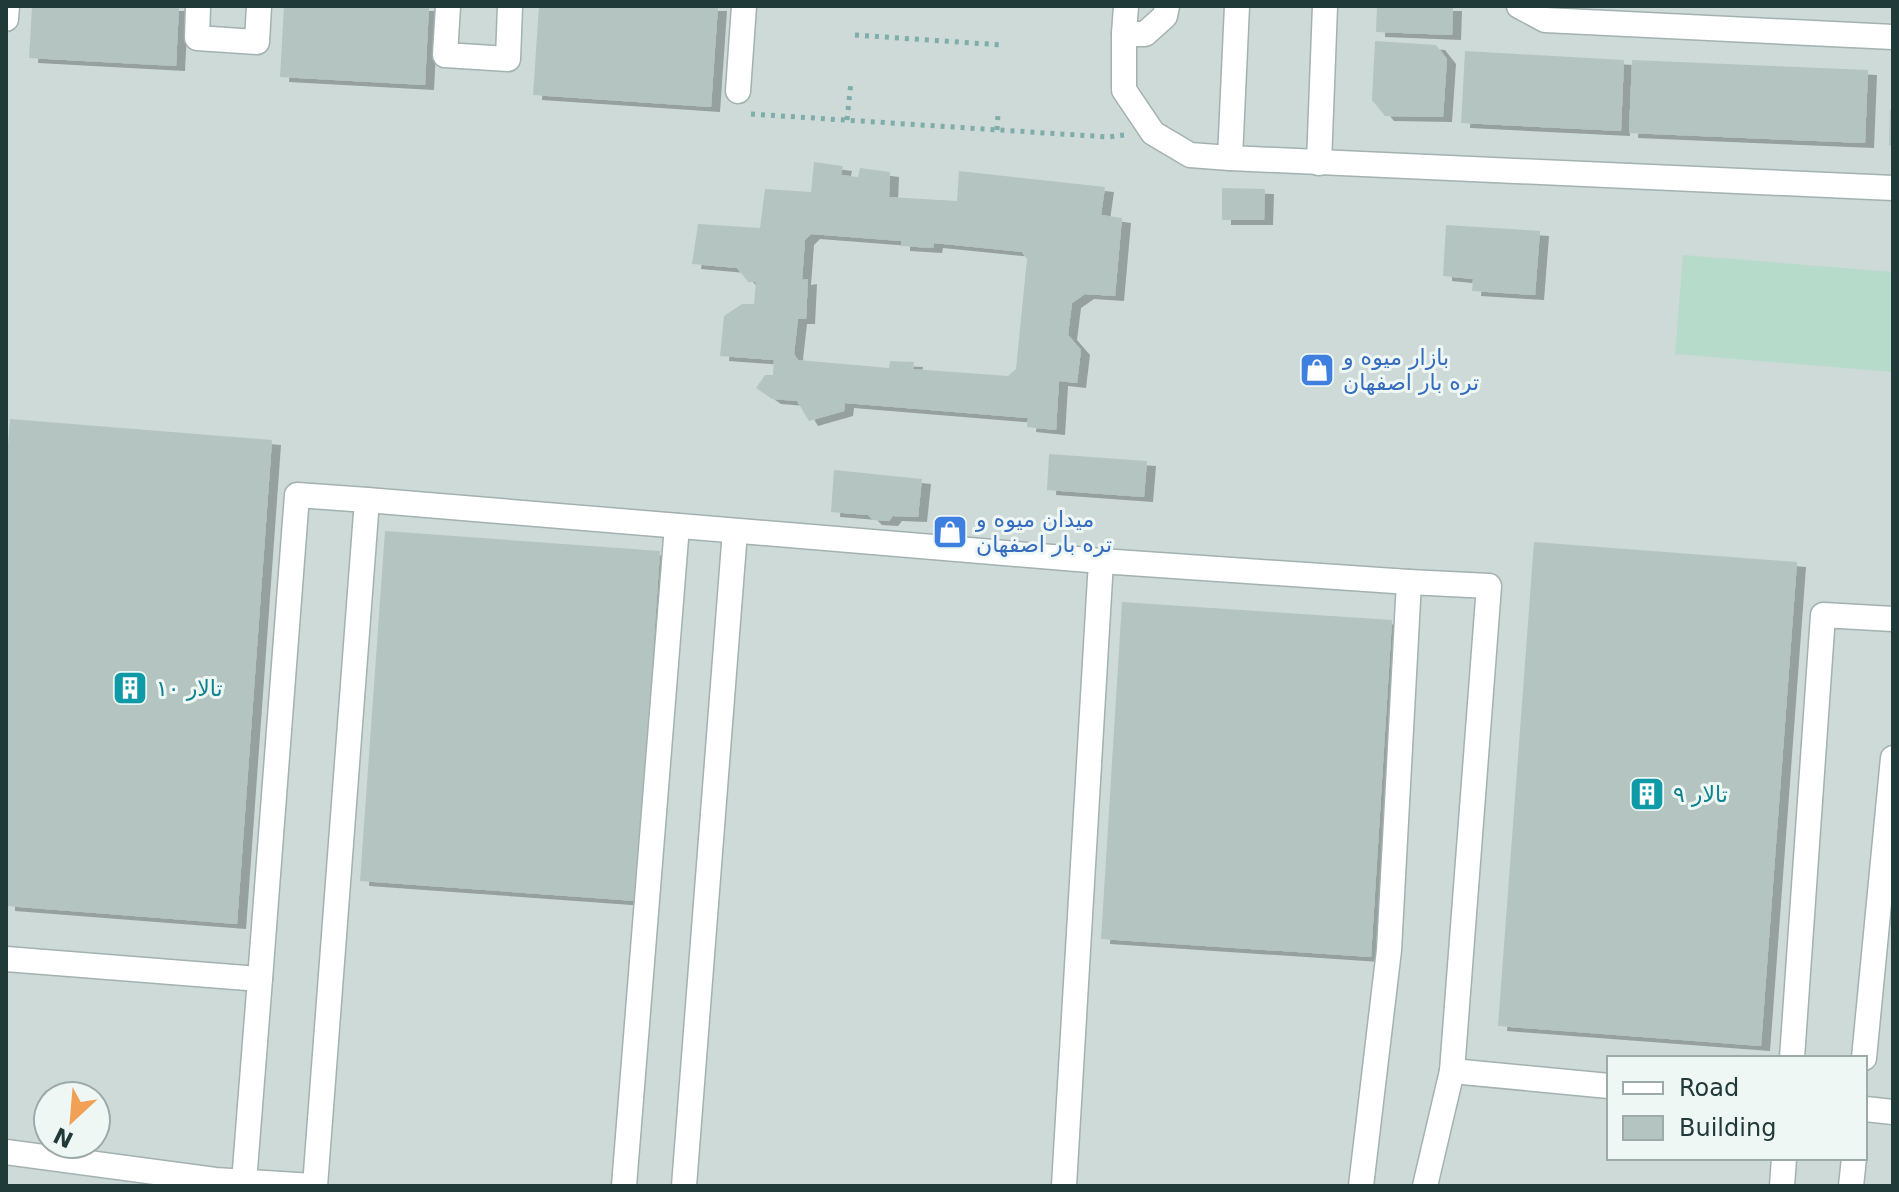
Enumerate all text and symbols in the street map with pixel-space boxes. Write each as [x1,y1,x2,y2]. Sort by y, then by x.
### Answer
place label: بازار میوه و تره بار اصفهان [1342,345,1479,395]
shop icon: بازار میوه و تره بار اصفهان [1298,351,1336,389]
place label: میدان میوه و تره بار اصفهان [975,507,1112,557]
shop icon: میدان میوه و تره بار اصفهان [931,513,969,551]
building icon: تالار ۱۰ [111,669,149,707]
place label: تالار ۱۰ [156,676,223,701]
building icon: تالار ۹ [1628,775,1666,813]
place label: تالار ۹ [1673,782,1728,807]
legend [1607,1056,1867,1160]
text: Road [1679,1074,1739,1102]
north arrow [32,1080,112,1160]
text: Building [1679,1114,1776,1142]
text: N [50,1122,77,1153]

